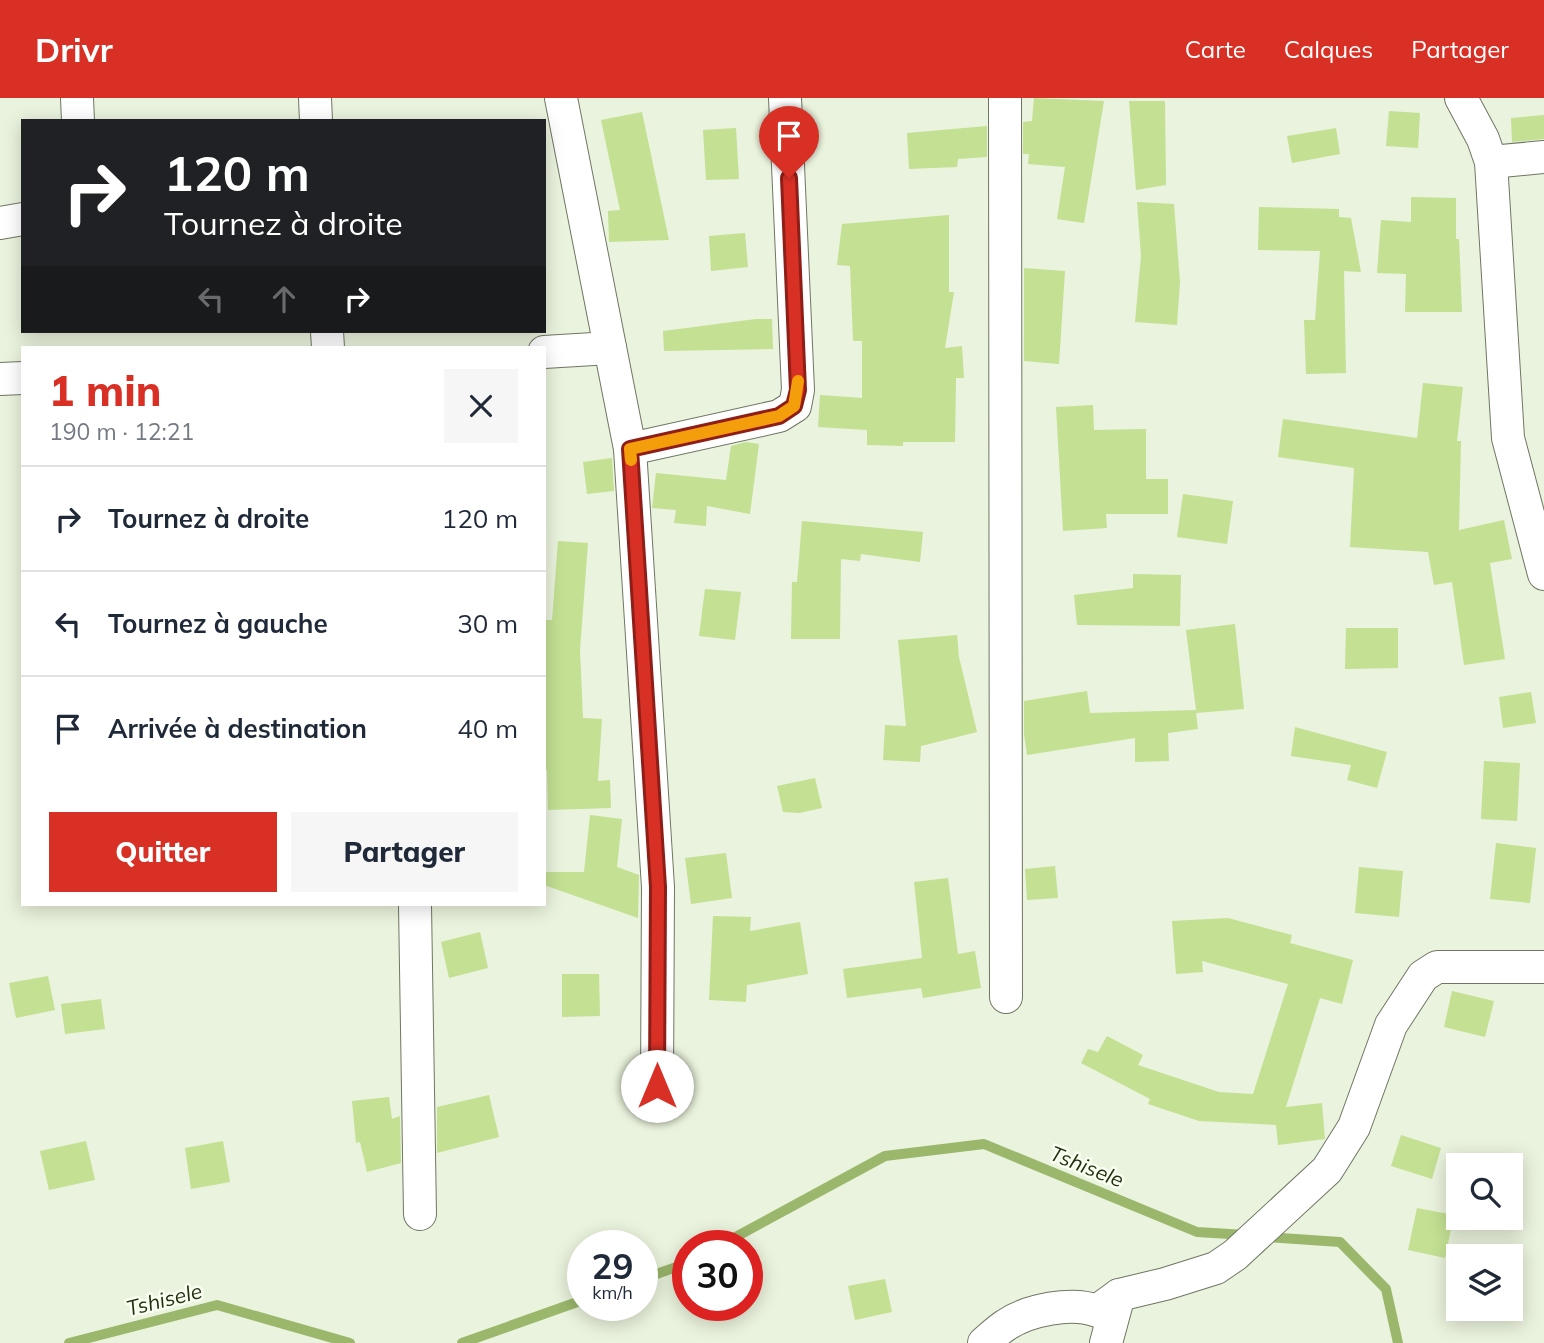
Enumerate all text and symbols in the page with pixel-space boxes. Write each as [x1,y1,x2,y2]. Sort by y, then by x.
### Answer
text: Drivr [35,29,113,70]
text: Carte [1185,34,1246,64]
text: Calques [1284,34,1373,64]
text: Partager [1411,34,1509,64]
pin [759,106,819,178]
icon: arrive [770,117,808,155]
text: 120 m [164,142,310,203]
icon: right [49,147,140,238]
text: Tournez à droite [164,203,403,243]
icon: left [192,280,230,318]
icon: ahead [265,280,303,318]
icon: right [338,280,376,318]
text: 1 min [49,364,162,417]
button: close [444,369,518,443]
text: 190 m · 12:21 [49,417,194,446]
icon: right [49,500,87,538]
text: Tournez à droite [108,502,309,535]
text: 120 m [442,502,518,535]
icon: left [49,605,87,643]
text: Tournez à gauche [108,607,328,640]
text: 30 m [457,607,518,640]
icon: arrive [49,710,87,748]
text: Arrivée à destination [108,712,367,745]
text: 40 m [457,712,518,745]
button: Quitter [49,812,277,892]
button: Partager [291,812,518,892]
position arrow [620,1049,694,1123]
water label: Tshisele [1046,1140,1128,1192]
map controls [1446,1153,1523,1321]
button: search [1446,1153,1523,1230]
speed limit sign: 30 [672,1230,763,1321]
text: 29 [591,1244,634,1288]
button: layers [1446,1244,1523,1321]
water label: Tshisele [123,1277,205,1321]
text: km/h [592,1281,633,1304]

